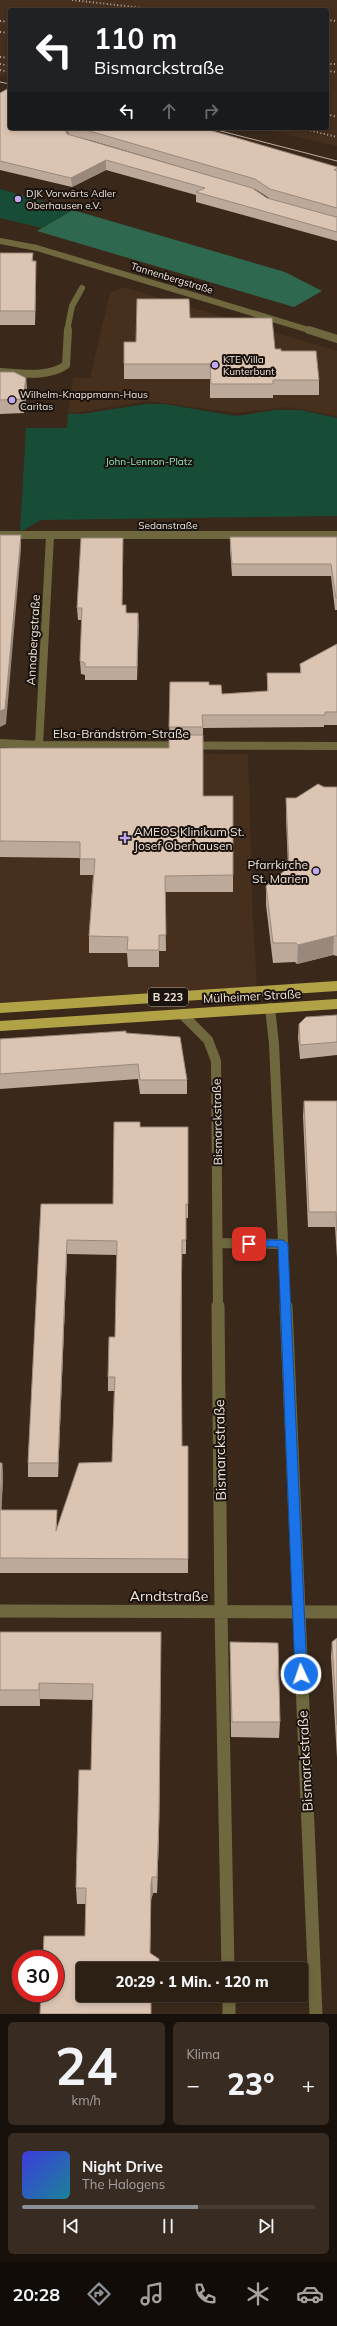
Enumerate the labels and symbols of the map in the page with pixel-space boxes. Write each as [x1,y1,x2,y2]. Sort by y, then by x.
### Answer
place label: DJK Vorwärts Adler Oberhausen e.V. [26,187,116,212]
marker: DJK Vorwärts Adler Oberhausen e.V. [13,194,23,204]
street label: Tannenbergstraße [129,259,215,297]
place label: KTE Villa Kunterbunt [223,353,275,378]
marker: KTE Villa Kunterbunt [210,360,220,370]
place label: Wilhelm-Knappmann-Haus Caritas [20,388,148,413]
marker: Wilhelm-Knappmann-Haus Caritas [7,395,17,405]
park label: John-Lennon-Platz [106,455,193,468]
street label: Sedanstraße [138,519,198,532]
street label: Annabergstraße [23,594,43,686]
street label: Elsa-Brändström-Straße [53,726,189,741]
place label: AMEOS Klinikum St. Josef Oberhausen [134,824,245,853]
marker: AMEOS Klinikum St. Josef Oberhausen [119,832,131,844]
place label: Pfarrkirche St. Marien [247,857,308,886]
marker: Pfarrkirche St. Marien [311,866,321,876]
street label: Mülheimer Straße [203,986,301,1006]
road number: B 223 [148,988,188,1006]
street label: Bismarckstraße [209,1079,225,1165]
pin [232,1227,266,1261]
street label: Bismarckstraße [210,1399,230,1501]
street label: Arndtstraße [130,1587,208,1605]
position arrow [280,1653,322,1695]
street label: Bismarckstraße [293,1710,317,1812]
speed limit sign: 30 [12,1950,64,2002]

